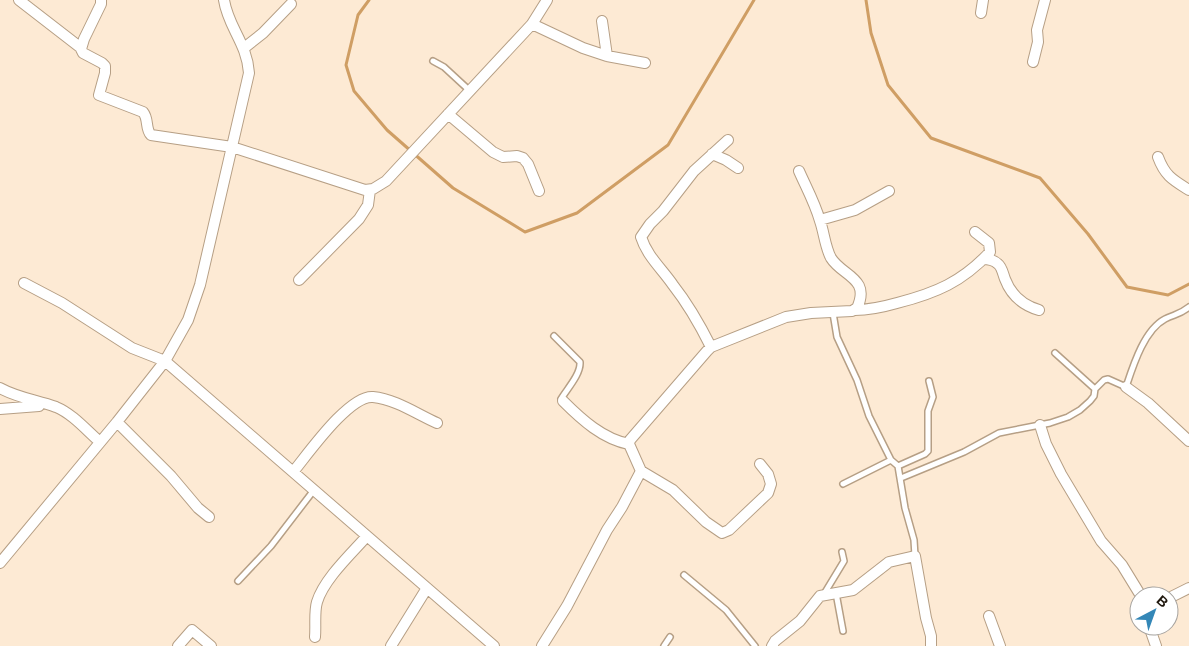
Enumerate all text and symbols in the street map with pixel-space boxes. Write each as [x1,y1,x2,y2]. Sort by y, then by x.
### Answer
north arrow [1129,586,1179,636]
text: B [1153,592,1172,611]

